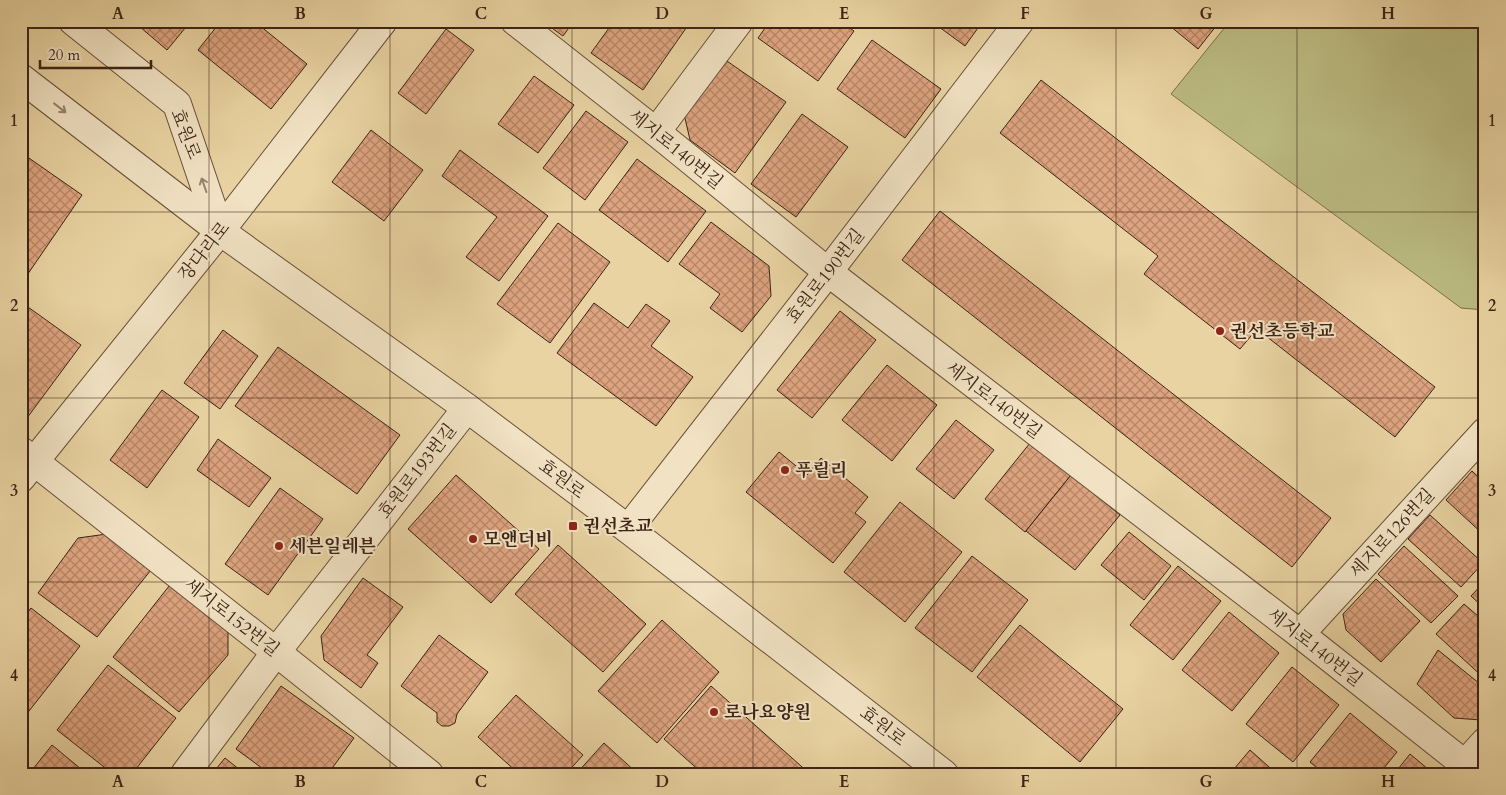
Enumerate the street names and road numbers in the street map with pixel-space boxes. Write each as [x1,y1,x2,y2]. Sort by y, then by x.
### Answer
street label: 세지로140번길 [623,104,728,195]
street label: 효원로 [165,105,207,163]
street label: 장다리로 [173,216,236,286]
street label: 효원로190번길 [780,223,871,329]
street label: 세지로140번길 [940,356,1047,445]
street label: 효원로193번길 [372,418,463,524]
street label: 효원로 [533,454,590,505]
street label: 세지로126번길 [1344,483,1441,584]
street label: 세지로152번길 [179,572,285,663]
street label: 세지로140번길 [1262,602,1368,693]
street label: 효원로 [854,700,911,752]

